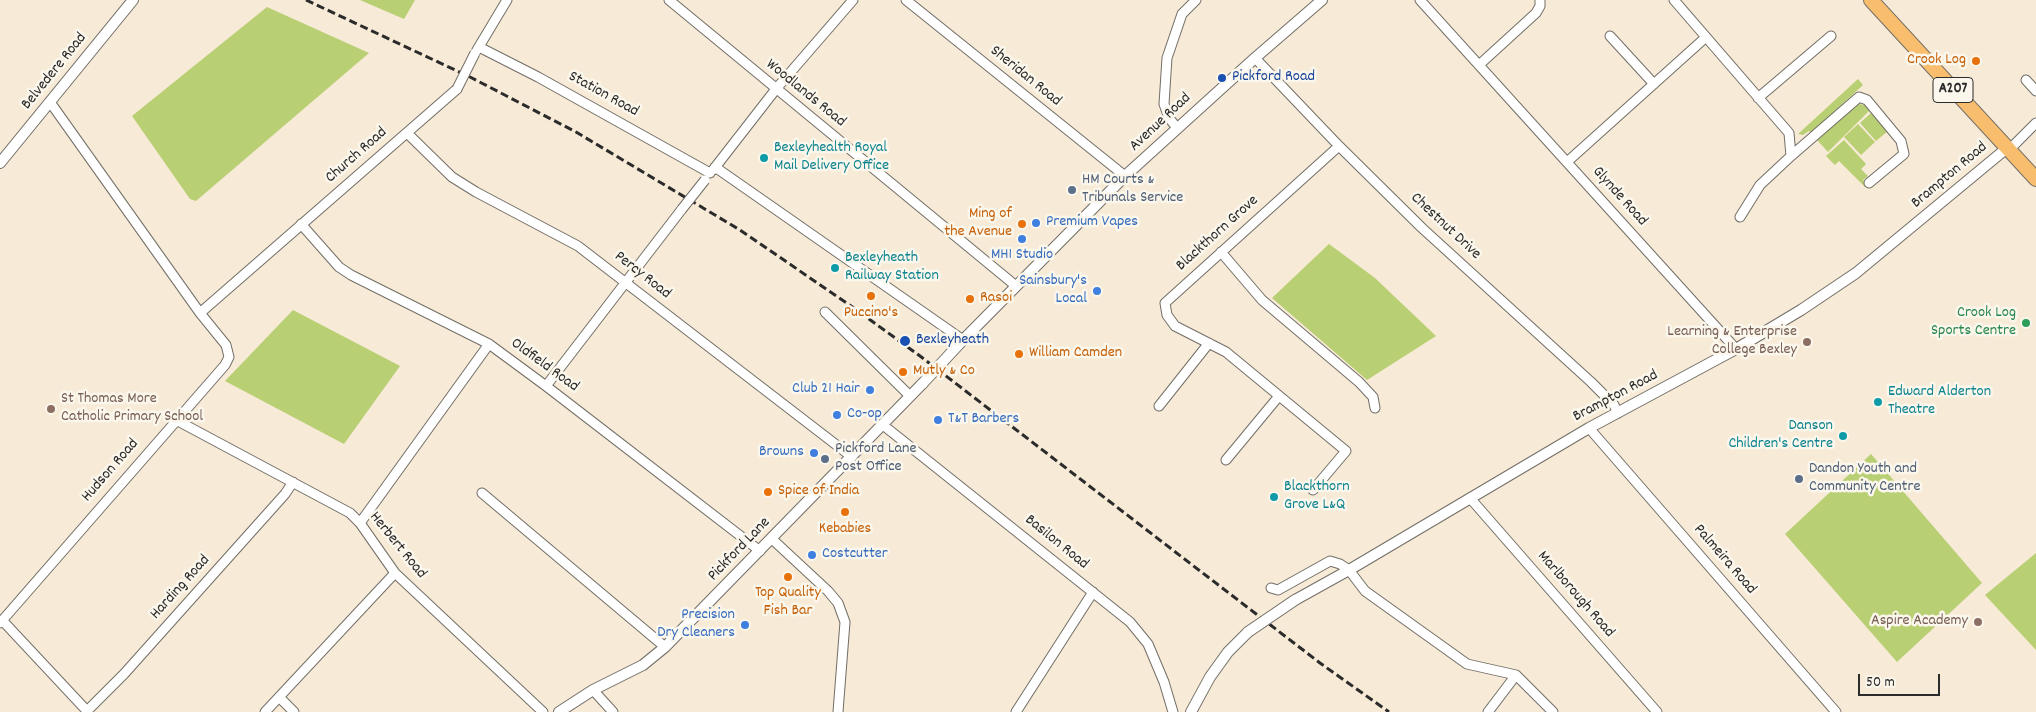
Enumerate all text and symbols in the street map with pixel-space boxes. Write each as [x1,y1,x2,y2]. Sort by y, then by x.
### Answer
street label: Belvedere Road [18,30,92,114]
street label: Sheridan Road [985,42,1065,112]
place label: Crook Log [1907,51,1966,71]
marker: Crook Log [1970,55,1982,67]
street label: Woodlands Road [761,56,849,132]
street label: Station Road [565,68,641,122]
place label: Pickford Road [1232,68,1315,88]
marker: Pickford Road [1216,72,1228,84]
road number: A207 [1933,78,1973,102]
street label: Avenue Road [1126,90,1196,156]
street label: Church Road [322,124,392,188]
place label: Bexleyhealth Royal Mail Delivery Office [774,139,889,177]
street label: Brampton Road [1908,139,1992,213]
marker: Bexleyhealth Royal Mail Delivery Office [758,152,770,164]
street label: Glynde Road [1587,163,1651,231]
place label: HM Courts & Tribunals Service [1082,171,1183,209]
marker: HM Courts & Tribunals Service [1066,184,1078,196]
street label: Chestnut Drive [1406,189,1484,265]
street label: Blackthorn Grove [1173,192,1263,276]
place label: Ming of the Avenue [944,205,1012,243]
place label: Premium Vapes [1046,213,1138,233]
marker: Premium Vapes [1030,217,1042,229]
marker: Ming of the Avenue [1016,218,1028,230]
marker: MH1 Studio [1016,233,1028,245]
place label: MH1 Studio [991,246,1053,266]
street label: Percy Road [610,248,674,304]
place label: Bexleyheath Railway Station [845,249,939,287]
marker: Bexleyheath Railway Station [829,262,841,274]
place label: Sainsbury's Local [1019,272,1087,310]
marker: Sainsbury's Local [1091,285,1103,297]
place label: Rasoi [980,289,1012,309]
marker: Puccino's [865,290,877,302]
marker: Rasoi [964,293,976,305]
place label: Puccino's [844,304,898,324]
place label: Crook Log Sports Centre [1931,304,2016,342]
marker: Crook Log Sports Centre [2020,317,2032,329]
place label: Learning & Enterprise College Bexley [1667,323,1797,361]
place label: Bexleyheath [916,331,989,351]
marker: Bexleyheath [898,334,912,348]
street label: Oldfield Road [506,335,582,397]
marker: Learning & Enterprise College Bexley [1801,336,1813,348]
place label: William Camden [1029,344,1122,364]
marker: William Camden [1013,348,1025,360]
place label: Mutly & Co [913,362,975,382]
marker: Mutly & Co [897,366,909,378]
street label: Brampton Road [1570,367,1662,427]
place label: Club 21 Hair [792,380,860,400]
place label: Edward Alderton Theatre [1888,383,1991,421]
marker: Club 21 Hair [864,384,876,396]
place label: St Thomas More Catholic Primary School [61,390,203,428]
marker: Edward Alderton Theatre [1872,396,1884,408]
marker: St Thomas More Catholic Primary School [45,403,57,415]
place label: Co-op [847,405,882,425]
marker: Co-op [831,409,843,421]
place label: T&T Barbers [948,410,1019,430]
marker: T&T Barbers [932,414,944,426]
place label: Danson Children's Centre [1728,417,1833,455]
marker: Danson Children's Centre [1837,430,1849,442]
street label: Hudson Road [78,435,144,507]
place label: Pickford Lane Post Office [835,440,917,478]
place label: Browns [759,443,804,463]
marker: Browns [808,447,820,459]
marker: Pickford Lane Post Office [819,453,831,465]
place label: Dandon Youth and Community Centre [1809,460,1920,498]
marker: Dandon Youth and Community Centre [1793,473,1805,485]
place label: Blackthorn Grove L&Q [1284,478,1350,516]
place label: Spice of India [778,482,859,502]
marker: Spice of India [762,486,774,498]
marker: Blackthorn Grove L&Q [1268,491,1280,503]
marker: Kebabies [839,506,851,518]
street label: Herbert Road [364,509,430,583]
street label: Basilon Road [1020,511,1092,575]
street label: Pickford Lane [705,514,775,586]
place label: Kebabies [819,520,871,540]
street label: Palmeira Road [1688,521,1760,599]
place label: Costcutter [822,545,888,565]
street label: Marlborough Road [1532,548,1618,642]
marker: Costcutter [806,549,818,561]
street label: Harding Road [147,552,215,624]
marker: Top Quality Fish Bar [782,571,794,583]
place label: Top Quality Fish Bar [755,584,821,622]
place label: Precision Dry Cleaners [657,606,735,644]
place label: Aspire Academy [1871,612,1968,632]
marker: Aspire Academy [1972,616,1984,628]
marker: Precision Dry Cleaners [739,619,751,631]
scale bar [1861,664,1944,696]
text: 50 m [1866,672,1895,694]

